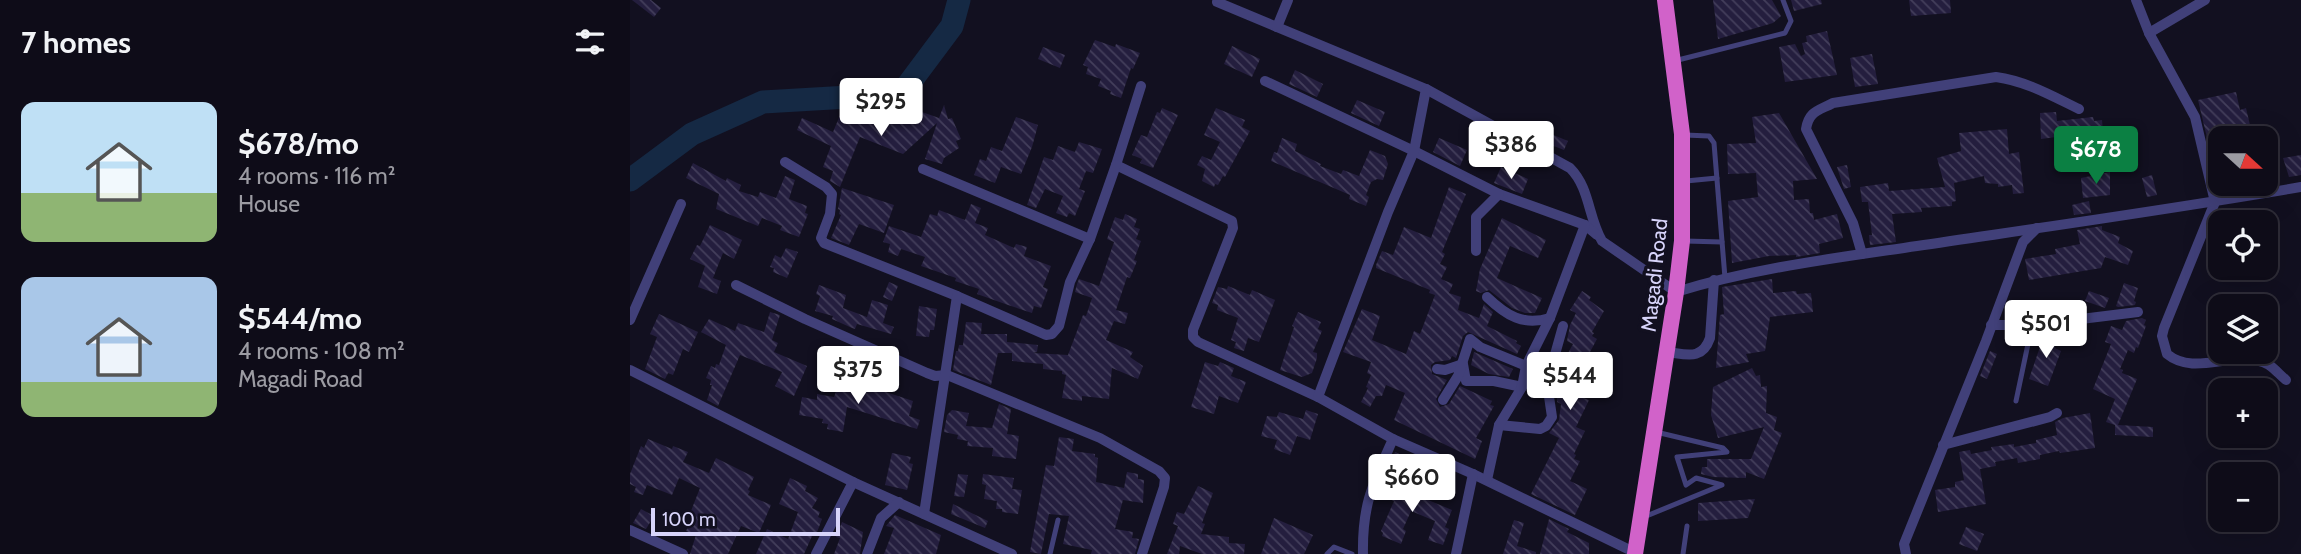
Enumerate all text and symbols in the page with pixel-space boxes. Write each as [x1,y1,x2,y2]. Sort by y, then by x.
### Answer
icon: filters [571,23,609,61]
text: 7 homes [21,24,131,61]
pin: $295 [840,78,922,138]
text: $295 [856,87,906,115]
pin: $386 [1470,122,1552,181]
text: $678/mo [238,125,359,162]
north arrow [2208,126,2278,196]
map controls [2208,126,2278,532]
pin: $678 [2055,127,2137,186]
icon: home [77,130,161,214]
text: $386 [1485,130,1537,158]
text: $678 [2070,135,2122,163]
text: 4 rooms · 116 m² [238,162,395,190]
text: House [238,190,300,218]
button: locate [2208,210,2278,280]
street label: Magadi Road [1636,217,1672,333]
button: layers [2208,294,2278,364]
text: $544/mo [238,300,362,337]
pin: $501 [2005,300,2087,360]
icon: home [77,305,161,389]
text: $501 [2021,309,2071,337]
text: 4 rooms · 108 m² [238,337,405,365]
pin: $375 [817,346,899,406]
pin: $544 [1529,352,1611,412]
text: $375 [833,355,883,383]
text: $544 [1543,361,1597,389]
text: Magadi Road [238,365,363,393]
button: + [2208,378,2278,448]
pin: $660 [1371,454,1453,514]
button: − [2208,462,2278,532]
text: $660 [1384,463,1440,491]
scale bar [651,505,840,537]
text: 100 m [662,508,716,531]

